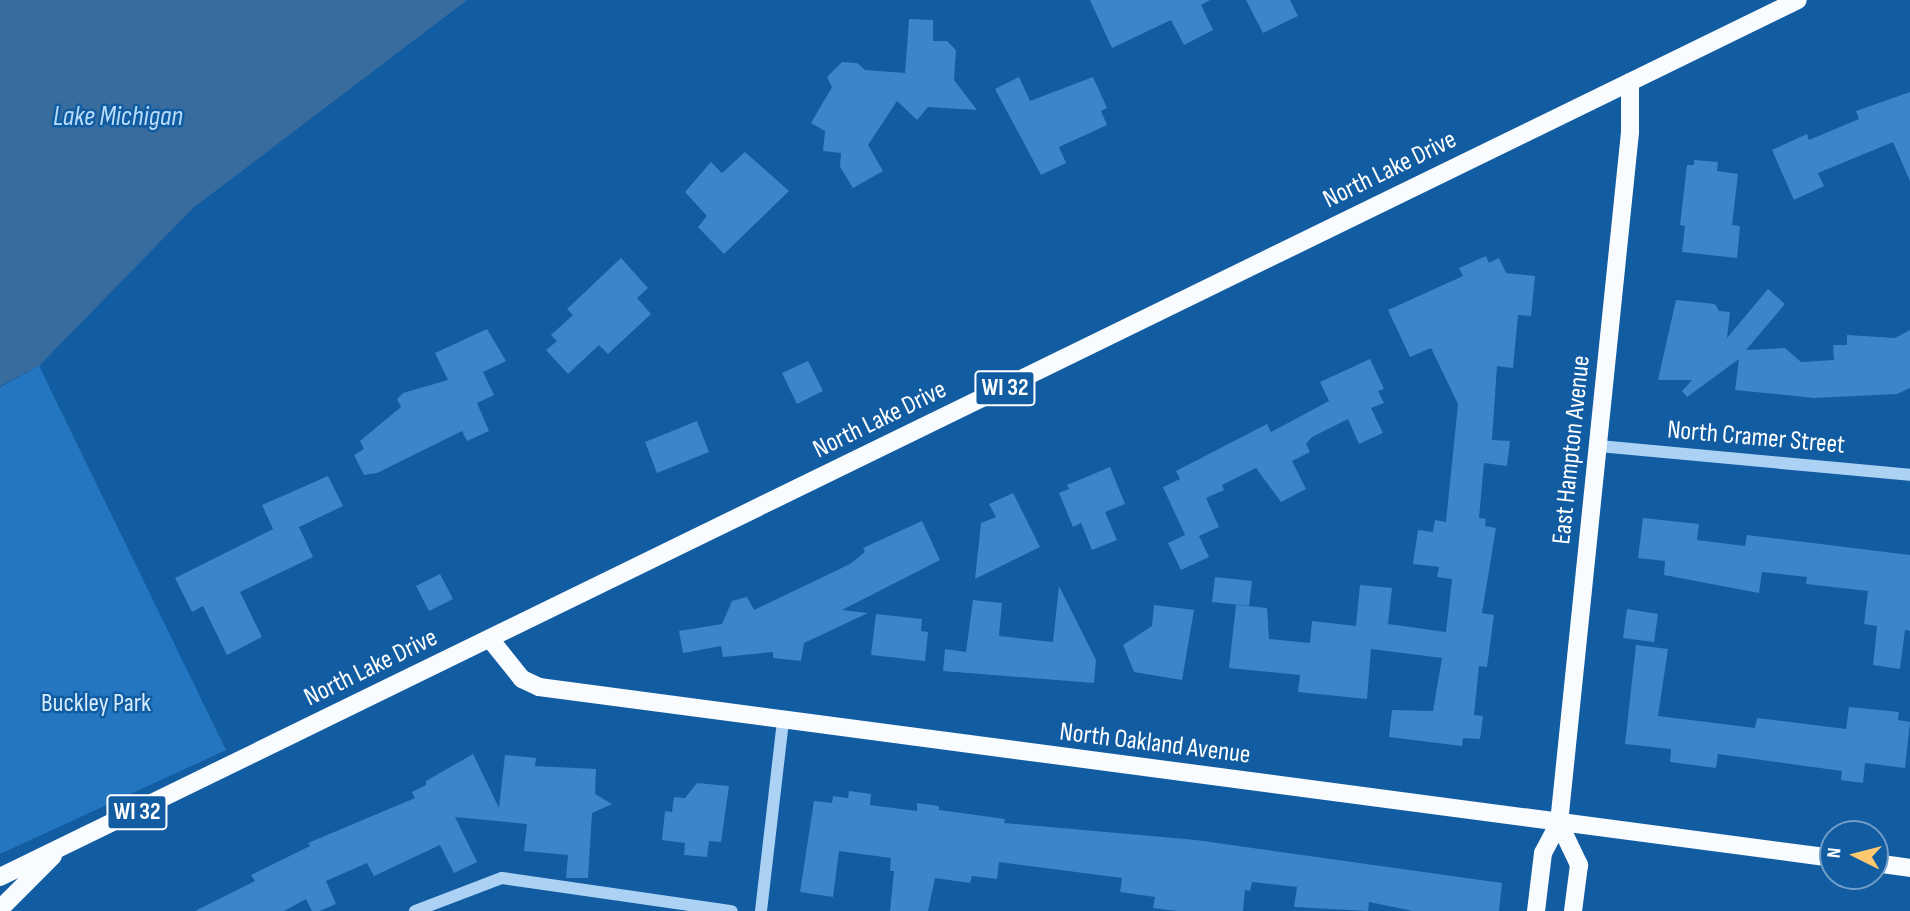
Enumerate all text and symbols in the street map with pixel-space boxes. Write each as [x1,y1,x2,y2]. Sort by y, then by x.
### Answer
water label: Lake Michigan [53,100,183,134]
street label: North Lake Drive [1318,124,1462,216]
street label: East Hampton Avenue [1547,354,1597,546]
road number: WI 32 [974,368,1036,408]
street label: North Lake Drive [808,374,952,466]
street label: North Cramer Street [1666,415,1846,461]
street label: North Lake Drive [299,622,443,714]
park label: Buckley Park [41,688,151,720]
street label: North Oakland Avenue [1058,717,1252,771]
road number: WI 32 [106,792,168,832]
north arrow [1819,820,1889,890]
text: N [1823,847,1847,859]

